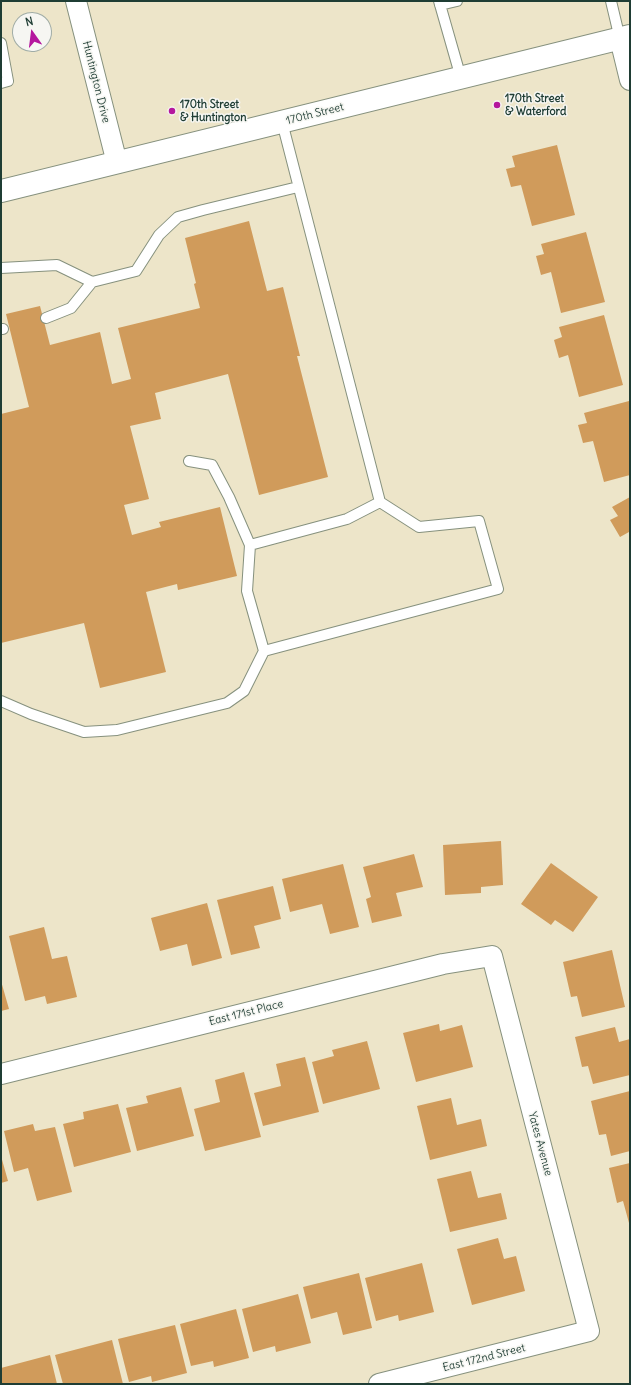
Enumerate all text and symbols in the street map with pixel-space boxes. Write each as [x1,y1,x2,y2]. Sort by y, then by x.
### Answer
north arrow [12,12,52,52]
text: N [24,14,35,29]
street label: Huntington Drive [79,40,113,124]
place label: 170th Street & Waterford [505,92,566,118]
place label: 170th Street & Huntington [180,98,247,124]
street label: 170th Street [285,100,345,128]
marker: 170th Street & Waterford [492,100,502,110]
marker: 170th Street & Huntington [167,106,177,116]
street label: East 171st Place [208,997,284,1029]
street label: Yates Avenue [525,1111,555,1177]
street label: East 172nd Street [441,1341,527,1375]

